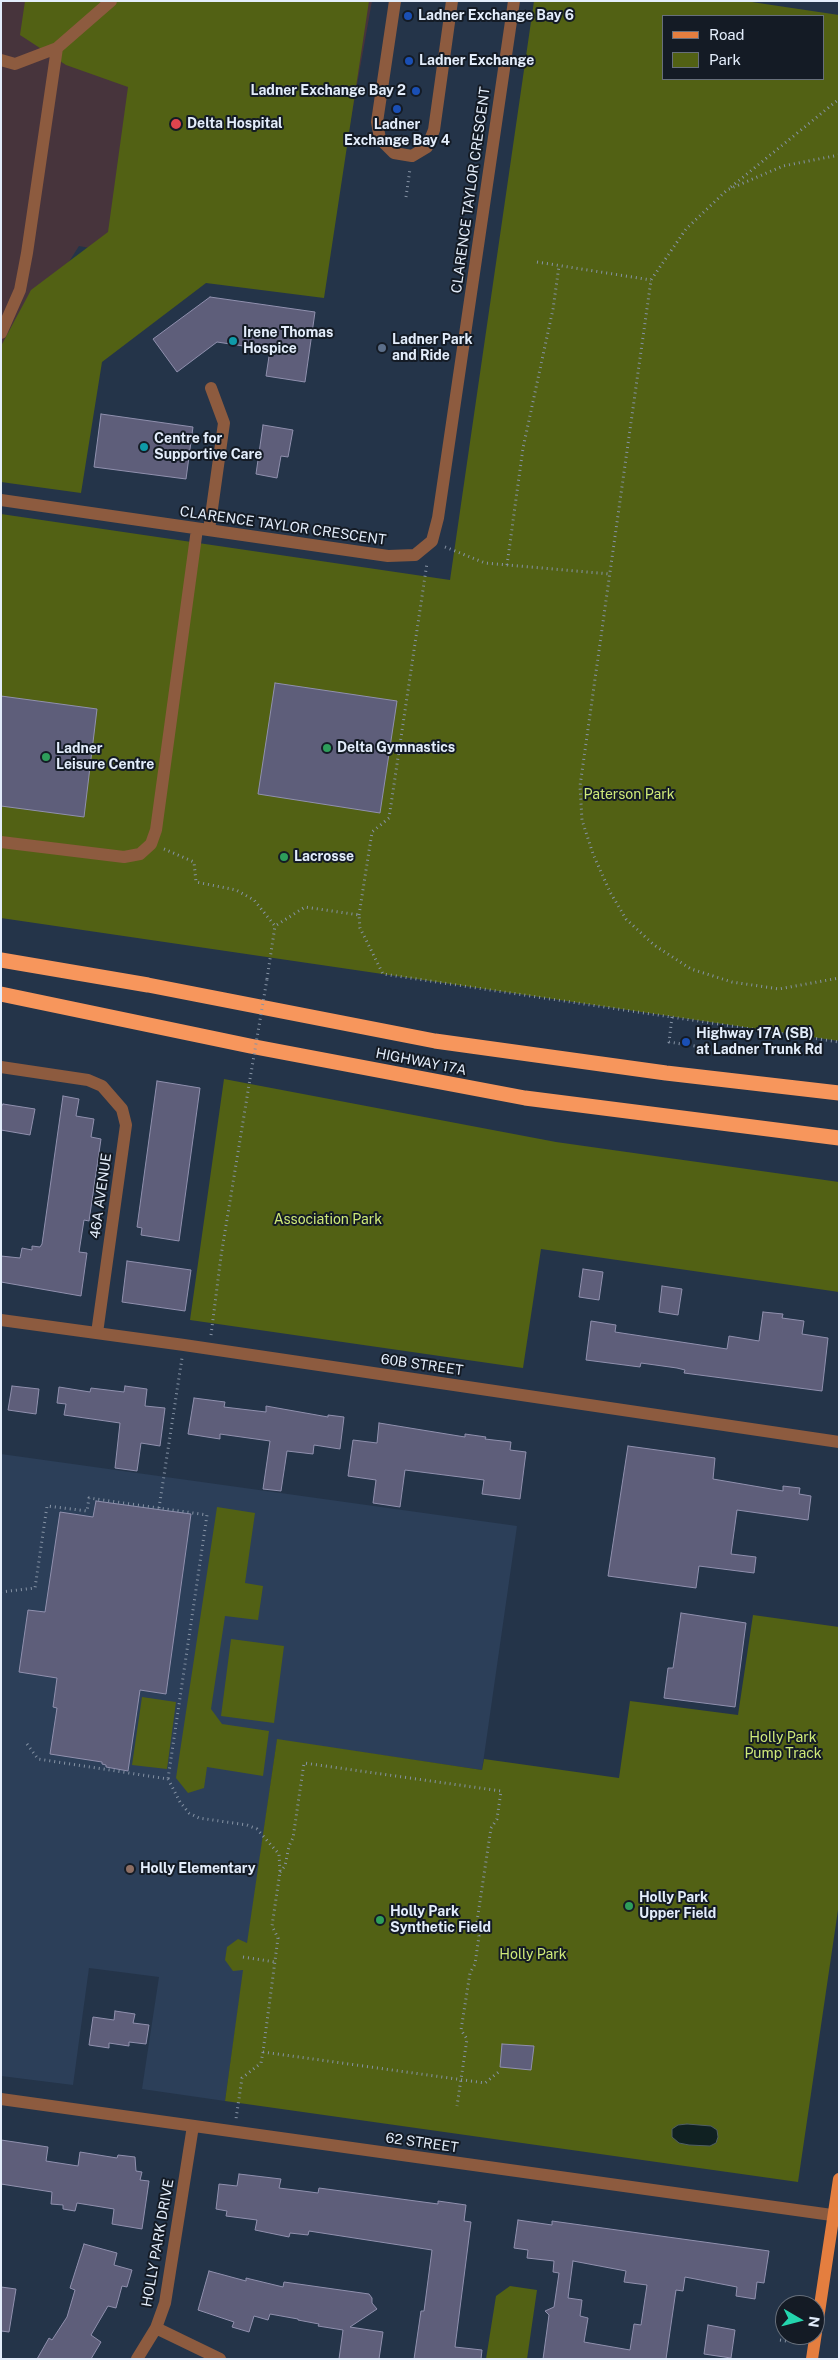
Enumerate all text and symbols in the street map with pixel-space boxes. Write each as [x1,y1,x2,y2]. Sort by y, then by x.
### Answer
place label: Ladner Exchange Bay 6 [418,8,574,24]
marker: Ladner Exchange Bay 6 [402,10,414,22]
legend [662,15,825,80]
text: Road [709,26,745,43]
text: Park [709,51,741,68]
place label: Ladner Exchange [419,53,534,69]
marker: Ladner Exchange [403,55,415,67]
place label: Ladner Exchange Bay 2 [250,83,406,99]
marker: Ladner Exchange Bay 2 [410,85,422,97]
street label: CLARENCE TAYLOR CRESCENT [448,86,494,294]
marker: Ladner Exchange Bay 4 [391,103,403,115]
place label: Delta Hospital [187,116,283,132]
marker: Delta Hospital [169,117,183,131]
place label: Ladner Exchange Bay 4 [344,117,450,150]
place label: Irene Thomas Hospice [243,325,333,358]
place label: Ladner Park and Ride [392,332,473,364]
marker: Irene Thomas Hospice [227,335,239,347]
marker: Ladner Park and Ride [376,342,388,354]
place label: Centre for Supportive Care [154,431,262,464]
marker: Centre for Supportive Care [138,441,150,453]
street label: CLARENCE TAYLOR CRESCENT [179,503,387,549]
place label: Delta Gymnastics [337,740,455,756]
place label: Ladner Leisure Centre [56,741,154,774]
marker: Delta Gymnastics [321,742,333,754]
marker: Ladner Leisure Centre [40,751,52,763]
park label: Paterson Park [583,787,675,803]
place label: Lacrosse [294,849,354,865]
marker: Lacrosse [278,851,290,863]
place label: Highway 17A (SB) at Ladner Trunk Rd [696,1026,823,1058]
marker: Highway 17A (SB) at Ladner Trunk Rd [680,1036,692,1048]
street label: HIGHWAY 17A [374,1045,468,1079]
street label: 46A AVENUE [87,1152,115,1240]
park label: Association Park [274,1212,382,1228]
street label: 60B STREET [380,1351,464,1379]
park label: Holly Park Pump Track [744,1730,822,1762]
place label: Holly Elementary [140,1861,256,1877]
marker: Holly Elementary [124,1863,136,1875]
place label: Holly Park Upper Field [639,1890,716,1922]
marker: Holly Park Upper Field [623,1900,635,1912]
place label: Holly Park Synthetic Field [390,1904,491,1936]
marker: Holly Park Synthetic Field [374,1914,386,1926]
park label: Holly Park [499,1947,567,1963]
street label: 62 STREET [384,2130,460,2156]
street label: HOLLY PARK DRIVE [138,2178,178,2308]
north arrow [775,2295,825,2345]
text: N [805,2315,823,2328]

